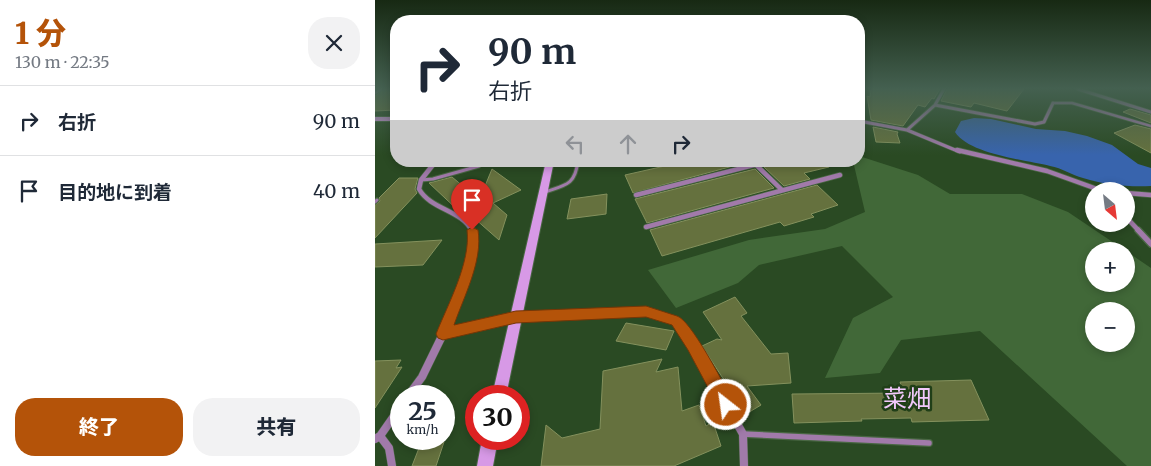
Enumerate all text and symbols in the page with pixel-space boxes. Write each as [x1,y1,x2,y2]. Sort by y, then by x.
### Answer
text: 1 分 [15,14,66,52]
button: close [308,17,360,69]
text: 90 m [488,30,576,74]
icon: right [405,35,470,100]
text: 130 m · 22:35 [15,52,110,72]
text: 右折 [488,77,532,105]
icon: right [15,107,43,135]
text: 90 m [313,109,360,133]
text: 右折 [58,110,96,134]
icon: left [561,130,589,158]
icon: ahead [614,130,642,158]
icon: right [667,130,695,158]
icon: arrive [15,177,43,205]
text: 40 m [313,179,360,203]
pin [451,179,493,230]
text: 目的地に到着 [58,180,172,204]
north arrow [1085,182,1135,232]
map controls [1085,182,1135,352]
icon: arrive [458,186,486,214]
button: + [1085,242,1135,292]
button: − [1085,302,1135,352]
position arrow [699,378,751,430]
district label: 菜畑 [883,383,931,414]
speed limit sign: 30 [465,385,530,450]
text: 25 [408,395,437,427]
button: 終了 [15,398,183,456]
button: 共有 [193,398,360,456]
text: km/h [407,422,438,437]

